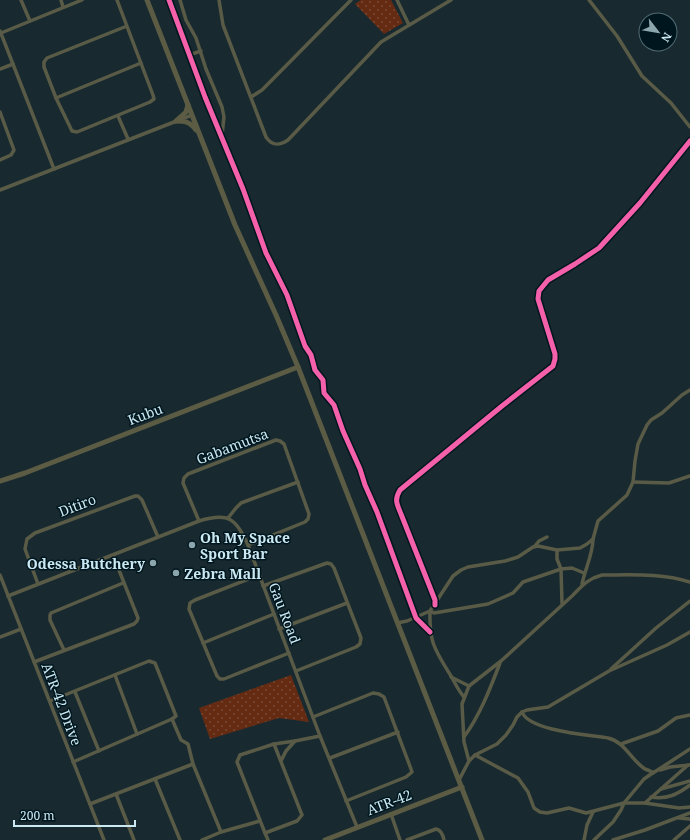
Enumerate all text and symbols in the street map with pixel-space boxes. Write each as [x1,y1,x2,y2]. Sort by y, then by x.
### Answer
north arrow [638,12,678,52]
text: N [658,30,676,45]
street label: Kubu [125,399,165,429]
street label: Gabamutsa [193,424,271,468]
street label: Ditiro [56,489,98,521]
place label: Oh My Space Sport Bar [200,528,290,563]
marker: Oh My Space Sport Bar [187,540,197,550]
place label: Odessa Butchery [27,554,146,573]
marker: Odessa Butchery [148,558,158,568]
place label: Zebra Mall [184,564,261,583]
marker: Zebra Mall [171,568,181,578]
street label: Gau Road [265,580,306,647]
street label: ATR-42 Drive [37,660,87,748]
street label: ATR-42 [364,785,414,819]
scale bar [14,802,135,828]
text: 200 m [20,807,55,824]

